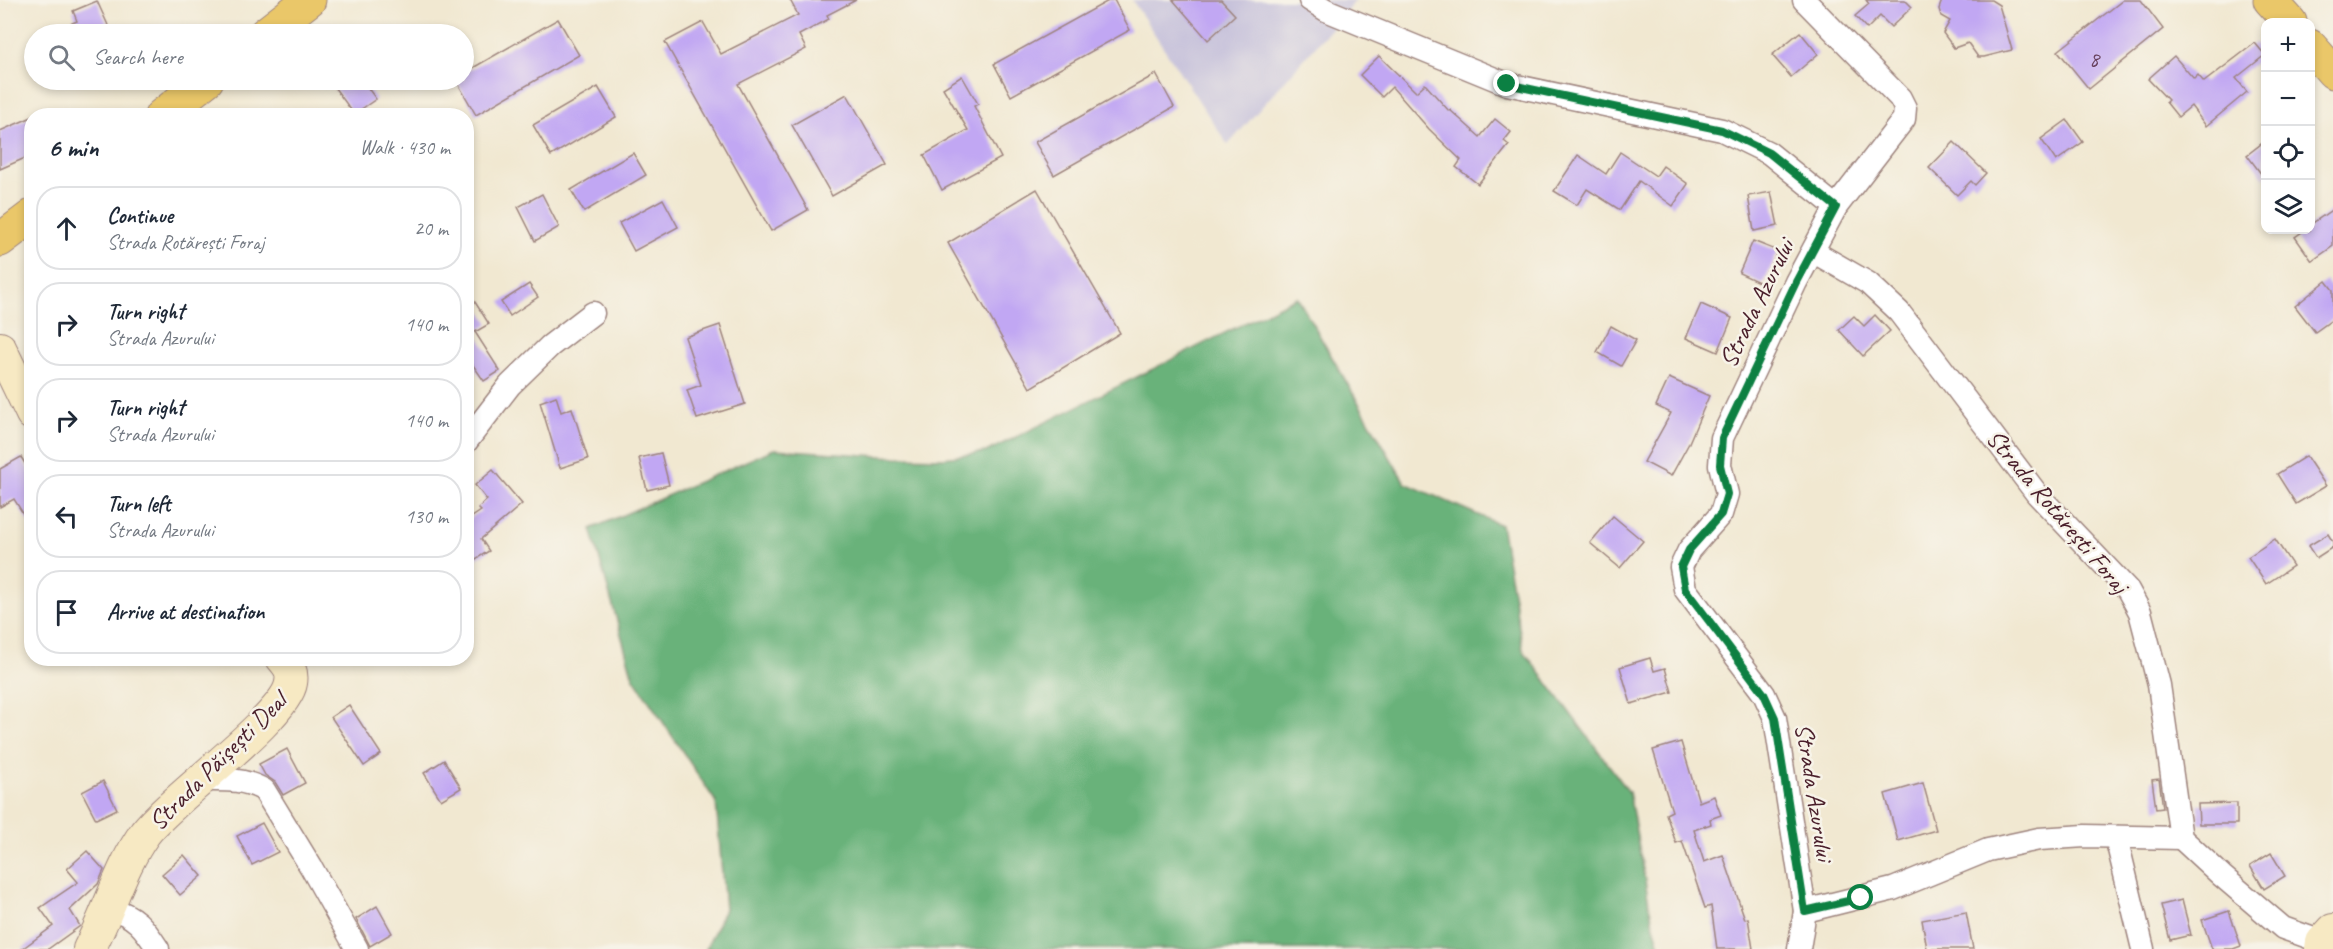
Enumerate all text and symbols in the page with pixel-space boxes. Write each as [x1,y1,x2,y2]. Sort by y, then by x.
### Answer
map controls [2261,18,2315,234]
button: + [2261,18,2315,72]
search box [24,24,474,90]
icon: search [45,41,78,74]
text: Search here [93,43,183,71]
house number: 8 [2089,45,2101,73]
route end [1493,70,1519,96]
button: − [2261,72,2315,126]
button: locate [2261,126,2315,180]
text: 6 min [48,131,98,164]
text: Walk · 430 m [360,135,450,160]
button: layers [2261,180,2315,234]
text: Continue [107,202,173,230]
icon: ahead [50,212,83,245]
text: 20 m [414,216,448,241]
text: Strada Rotărești Foraj [107,230,264,255]
street label: Strada Azurului [1711,231,1803,373]
text: Turn right [107,298,184,326]
icon: right [50,308,83,341]
text: 140 m [405,312,448,337]
text: Strada Azurului [107,326,214,351]
text: Turn right [107,394,184,422]
icon: right [50,404,83,437]
text: 140 m [405,408,448,433]
text: Strada Azurului [107,422,214,447]
street label: Strada Rotărești Foraj [1979,422,2138,602]
text: Turn left [107,490,171,518]
icon: left [50,500,83,533]
text: 130 m [405,504,448,529]
text: Strada Azurului [107,518,214,543]
icon: arrive [50,596,83,629]
text: Arrive at destination [107,598,264,626]
street label: Strada Păișești Deal [141,682,297,837]
street label: Strada Azurului [1787,721,1842,866]
route start [1847,884,1873,910]

